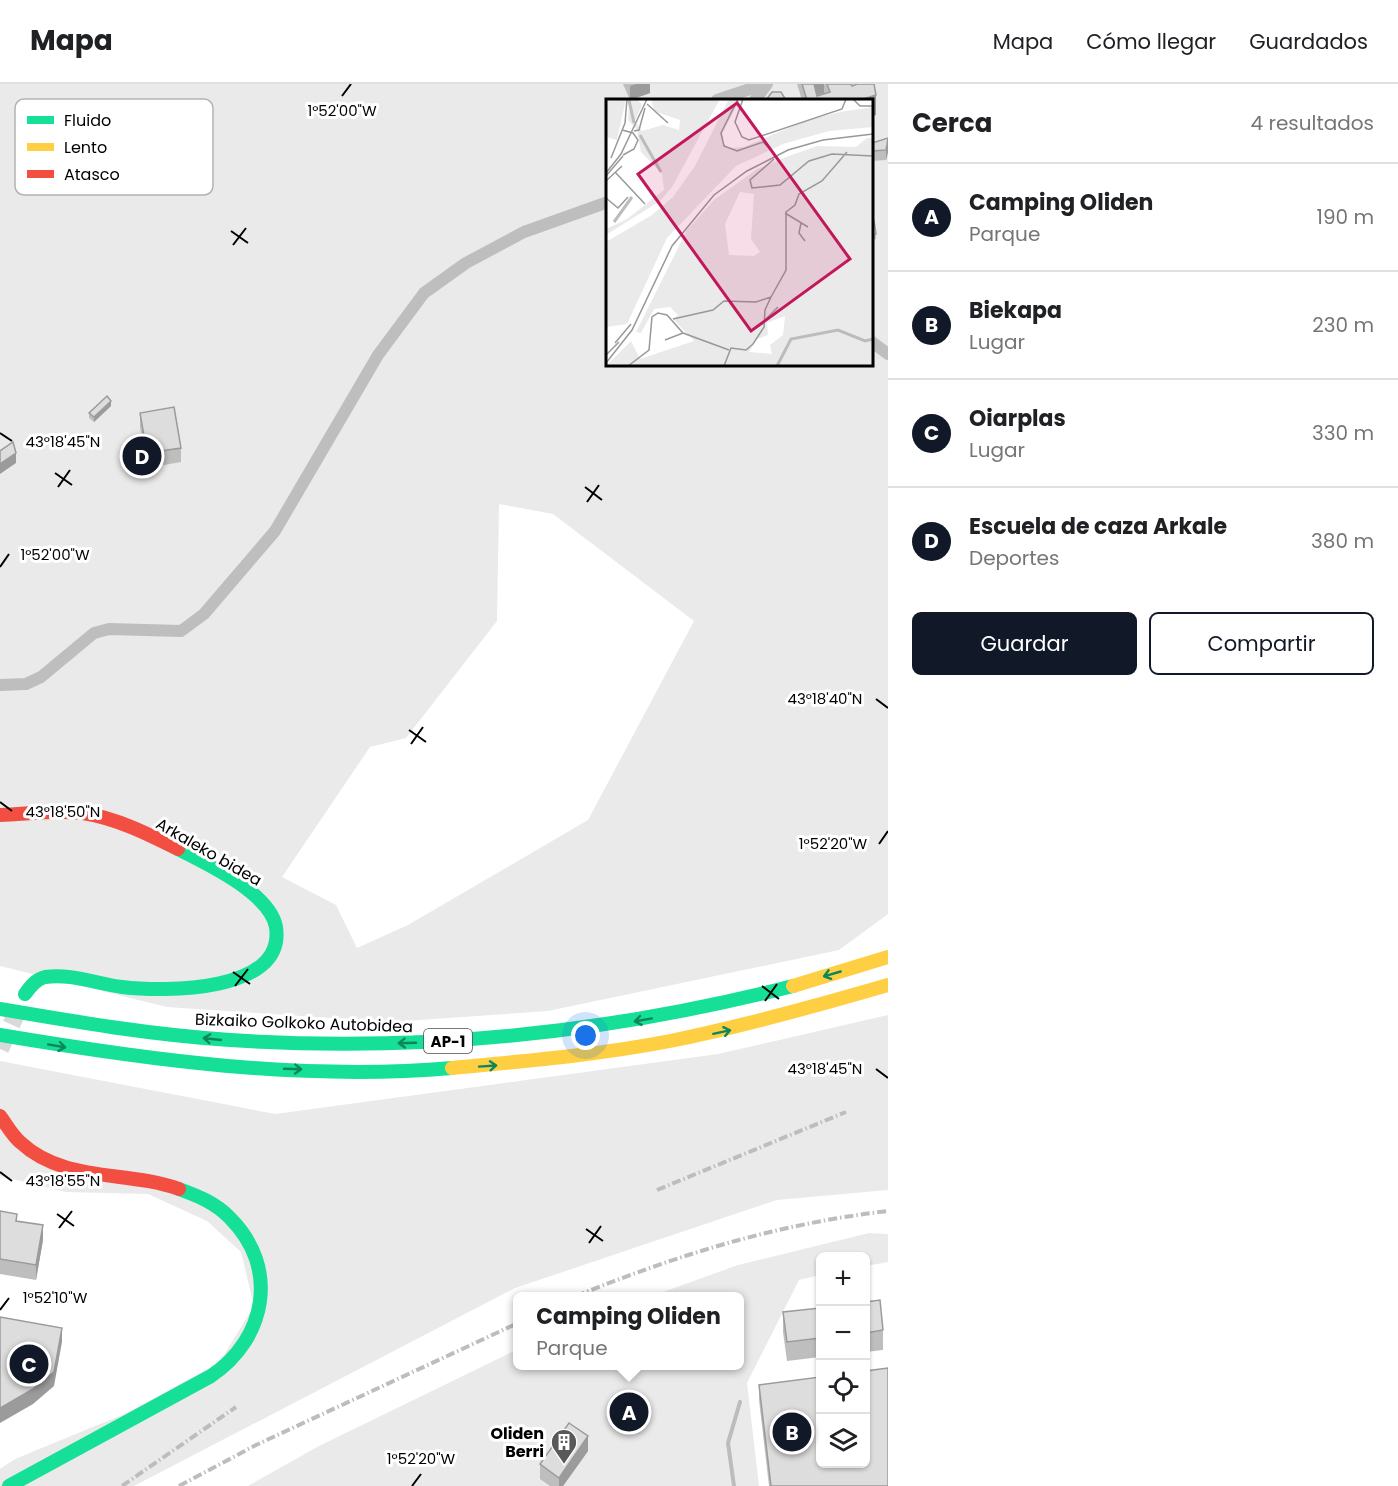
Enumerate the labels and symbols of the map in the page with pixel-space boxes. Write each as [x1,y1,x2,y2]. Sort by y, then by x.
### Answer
legend [15,99,213,195]
inset map [606,99,873,366]
text: 1°52'00"W [307,100,377,121]
text: Fluido [64,109,111,132]
text: Lento [64,136,107,159]
text: Atasco [64,163,120,186]
text: 43°18'45"N [26,431,100,452]
pin: D [122,434,162,478]
text: 1°52'00"W [20,544,90,565]
text: 43°18'40"N [788,688,862,709]
text: 43°18'50"N [26,801,100,822]
street label: Arkaleko bidea [152,812,266,892]
text: 1°52'20"W [799,833,868,854]
one-way arrow [823,969,842,980]
street label: Bizkaiko Golkoko Autobidea [195,1008,413,1038]
one-way arrow [633,1014,653,1025]
your location [571,1021,600,1050]
one-way arrow [712,1025,731,1037]
road number: AP-1 [424,1029,472,1053]
one-way arrow [203,1033,223,1044]
one-way arrow [398,1038,418,1049]
one-way arrow [47,1041,67,1052]
text: 43°18'45"N [788,1058,862,1079]
one-way arrow [478,1060,498,1071]
one-way arrow [283,1063,303,1074]
text: 43°18'55"N [26,1170,100,1191]
text: 1°52'10"W [23,1287,88,1308]
pin: C [9,1342,48,1386]
pin: A [610,1390,648,1434]
pin: B [772,1410,812,1454]
place label: Oliden Berri [490,1422,544,1463]
building icon: Oliden Berri [549,1427,579,1465]
text: 1°52'20"W [387,1448,456,1469]

